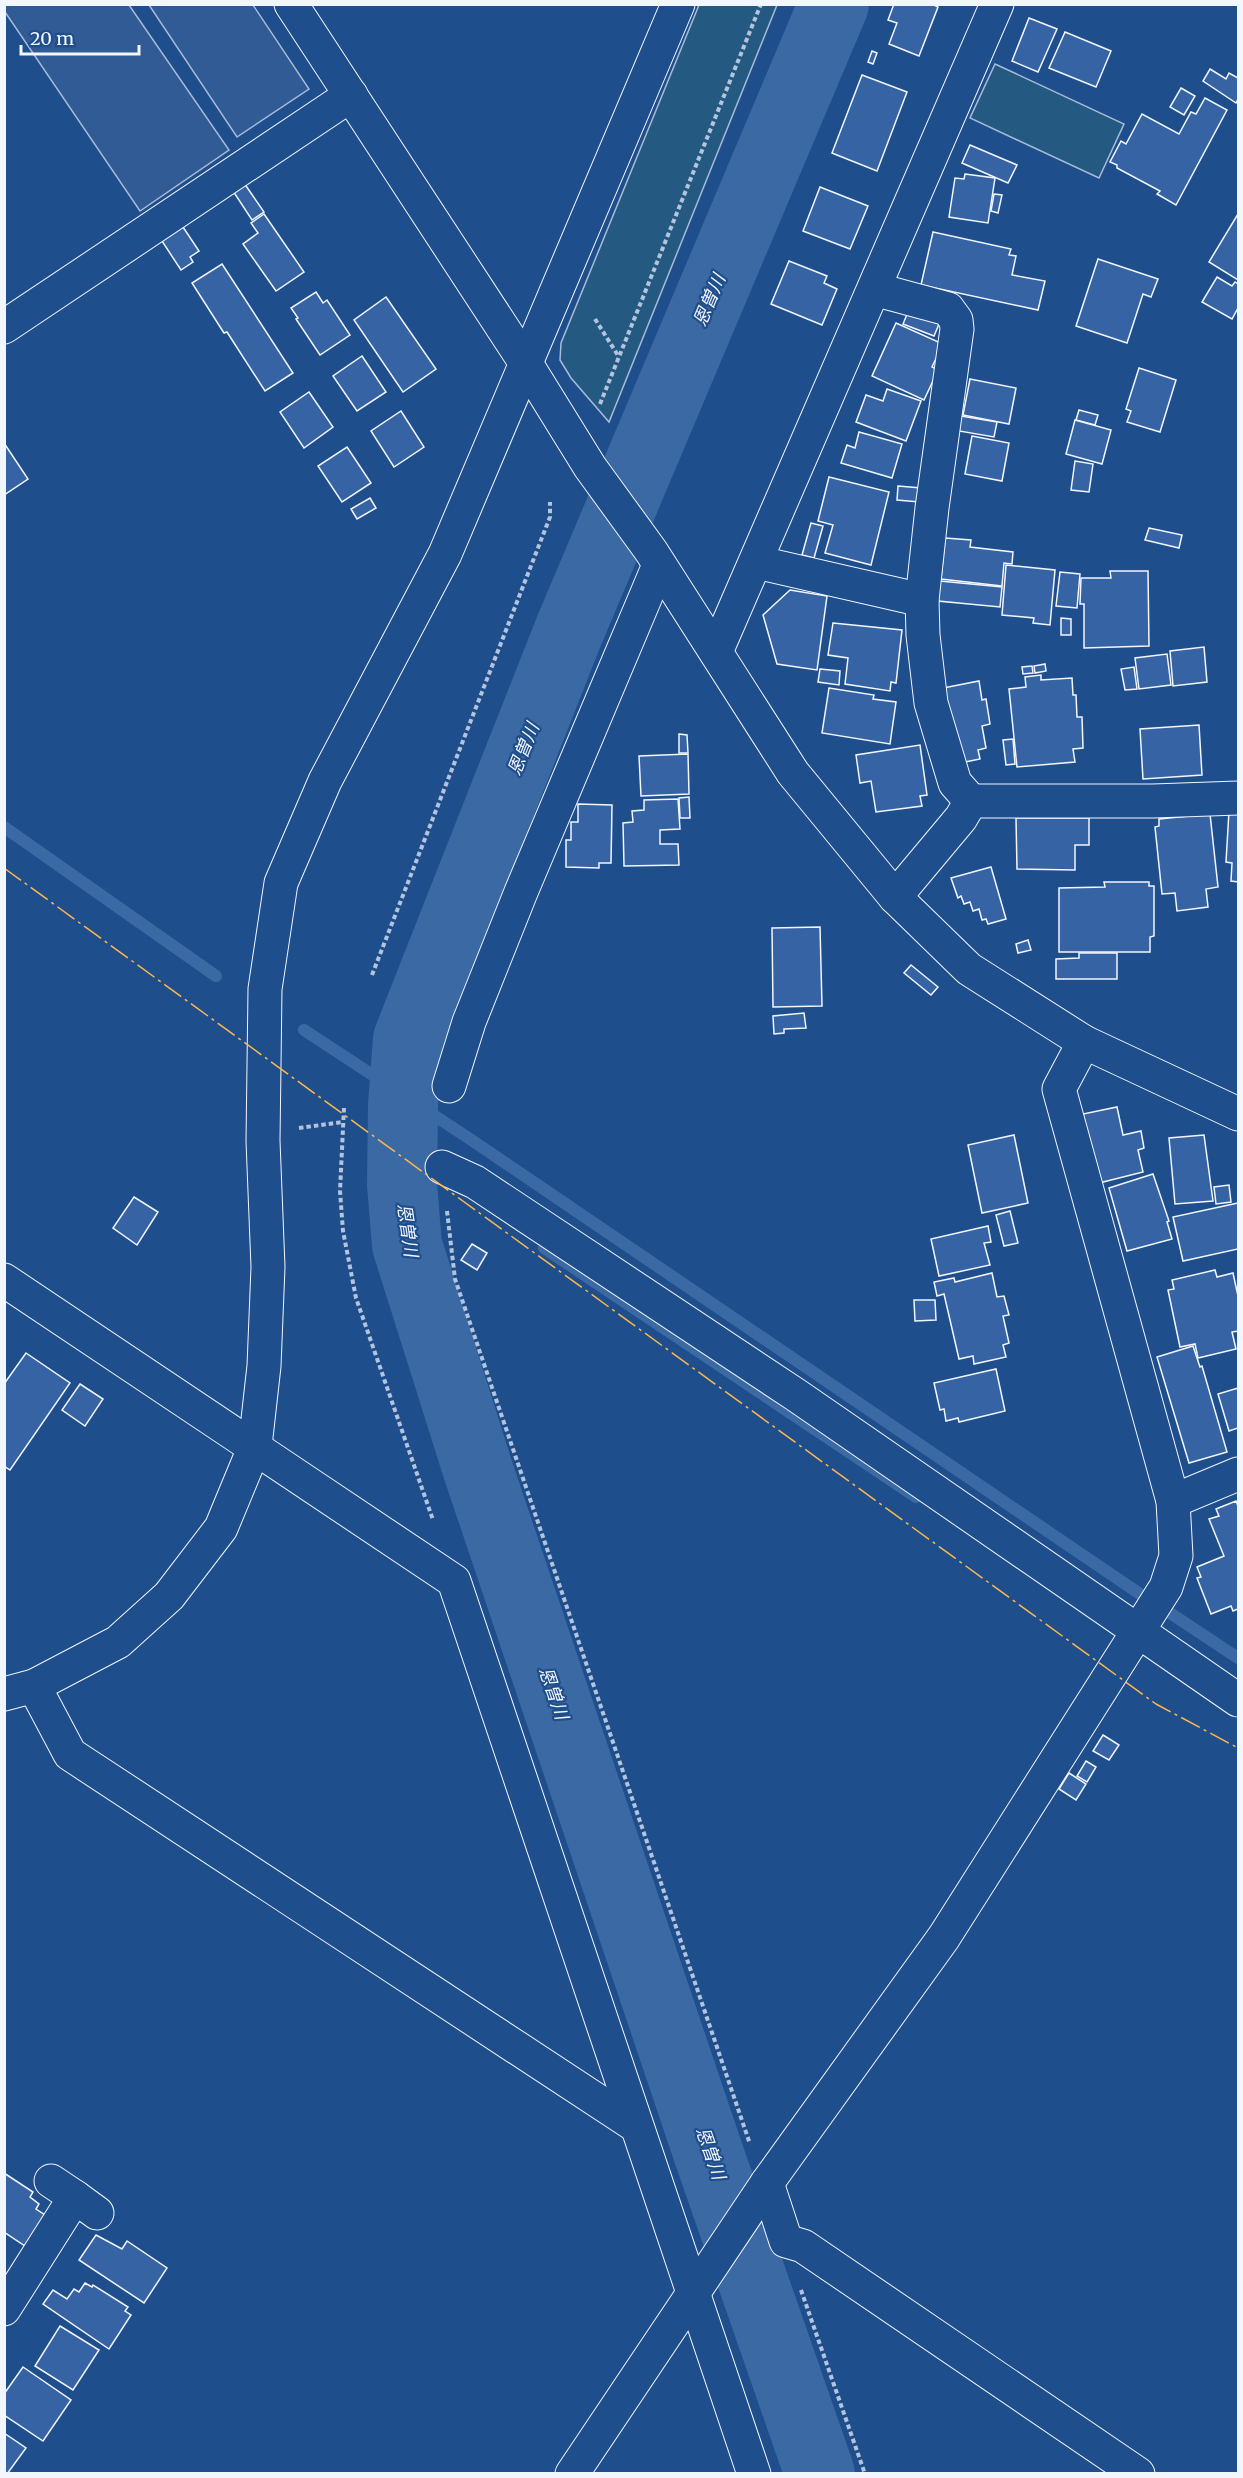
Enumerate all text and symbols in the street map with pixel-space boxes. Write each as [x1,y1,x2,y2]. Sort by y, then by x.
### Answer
scale bar [21,18,140,56]
text: 20 m [30,27,74,50]
water label: 恩曽川 [688,269,731,329]
water label: 恩曽川 [502,718,545,778]
water label: 恩曽川 [393,1202,423,1260]
water label: 恩曽川 [534,1664,574,1724]
water label: 恩曽川 [691,2124,731,2184]

